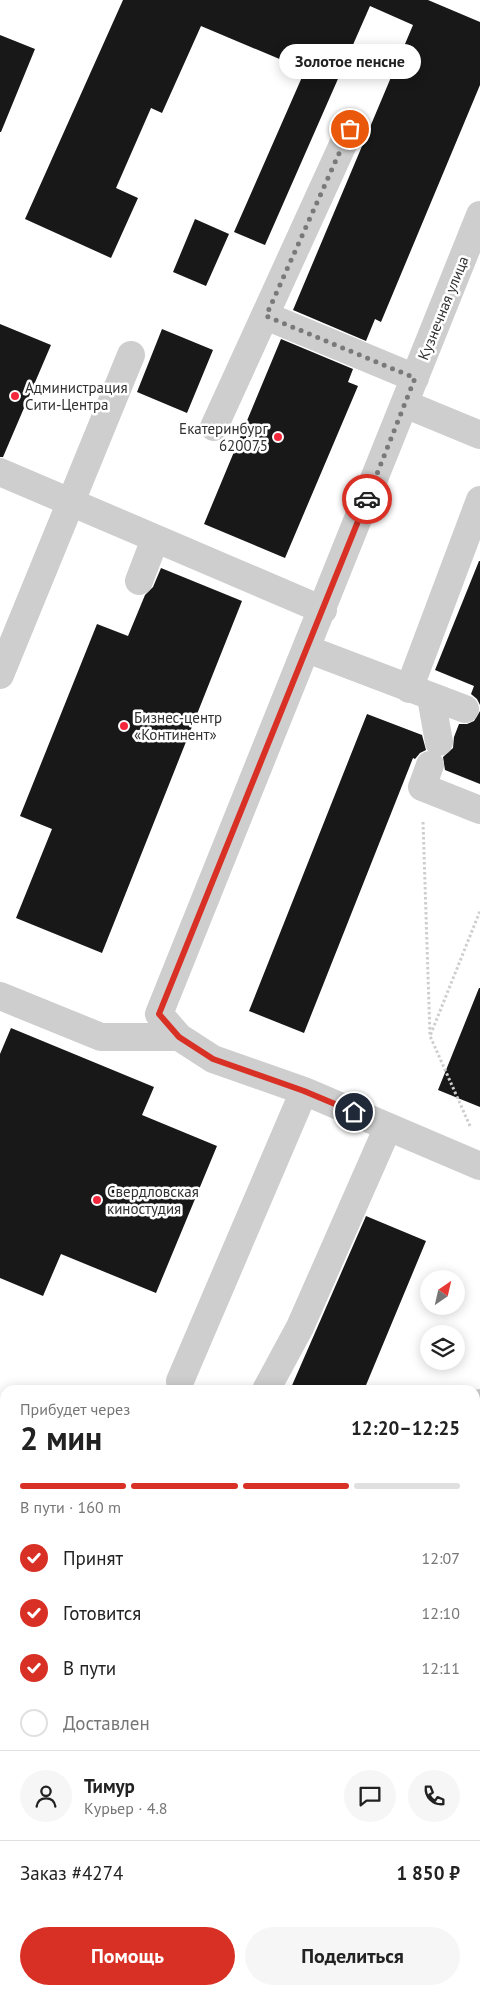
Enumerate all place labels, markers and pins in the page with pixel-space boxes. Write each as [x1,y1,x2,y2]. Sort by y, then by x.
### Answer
callout: Золотое пенсне [279,44,421,79]
pin [329,108,371,150]
place label: Администрация Сити-Центра [25,378,128,414]
marker: Администрация Сити-Центра [9,390,21,402]
place label: Екатеринбург 620075 [179,419,268,455]
marker: Екатеринбург 620075 [272,431,284,443]
place label: Бизнес-центр «Континент» [134,708,222,744]
marker: Бизнес-центр «Континент» [118,720,130,732]
pin [333,1091,375,1133]
place label: Свердловская киностудия [107,1182,199,1218]
marker: Свердловская киностудия [91,1194,103,1206]

